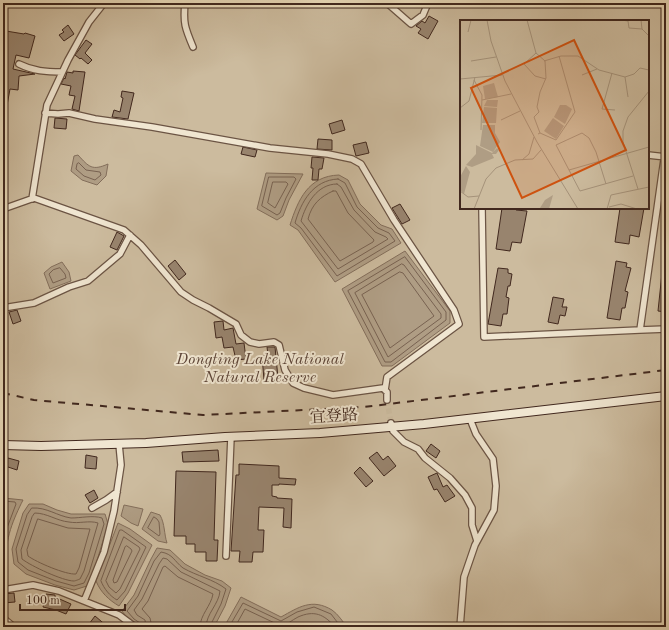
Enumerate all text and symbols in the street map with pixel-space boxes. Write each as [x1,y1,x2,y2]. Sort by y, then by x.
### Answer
inset map [460,20,649,209]
park label: Dongting Lake National Natural Reserve [175,352,344,386]
street label: 宜登路 [309,405,359,427]
scale bar [20,586,125,612]
text: 100 m [26,595,60,607]

